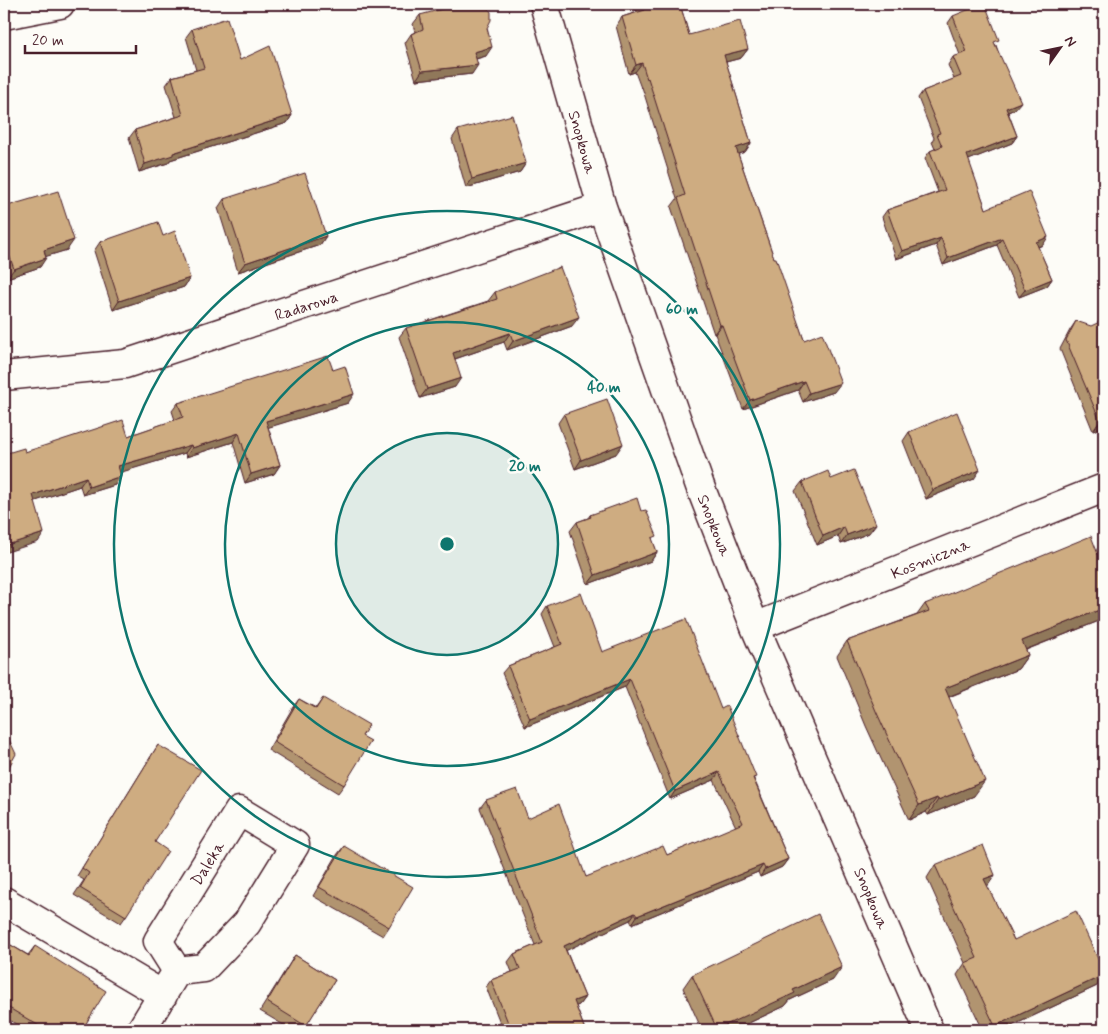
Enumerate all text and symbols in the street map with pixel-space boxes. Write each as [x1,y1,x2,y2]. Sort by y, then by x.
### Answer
scale bar [25,22,136,54]
north arrow [1036,22,1086,72]
text: 20 m [32,31,64,51]
text: N [1060,33,1080,50]
street label: Snopkowa [563,108,601,177]
street label: Radarowa [272,286,341,327]
text: 60 m [666,300,698,320]
text: 40 m [587,378,621,398]
text: 20 m [509,457,541,477]
street label: Snopkowa [692,492,736,560]
street label: Kosmiczna [888,534,973,585]
centre of rings [438,535,456,553]
street label: Daleka [187,837,230,890]
street label: Snopkowa [848,865,893,933]

